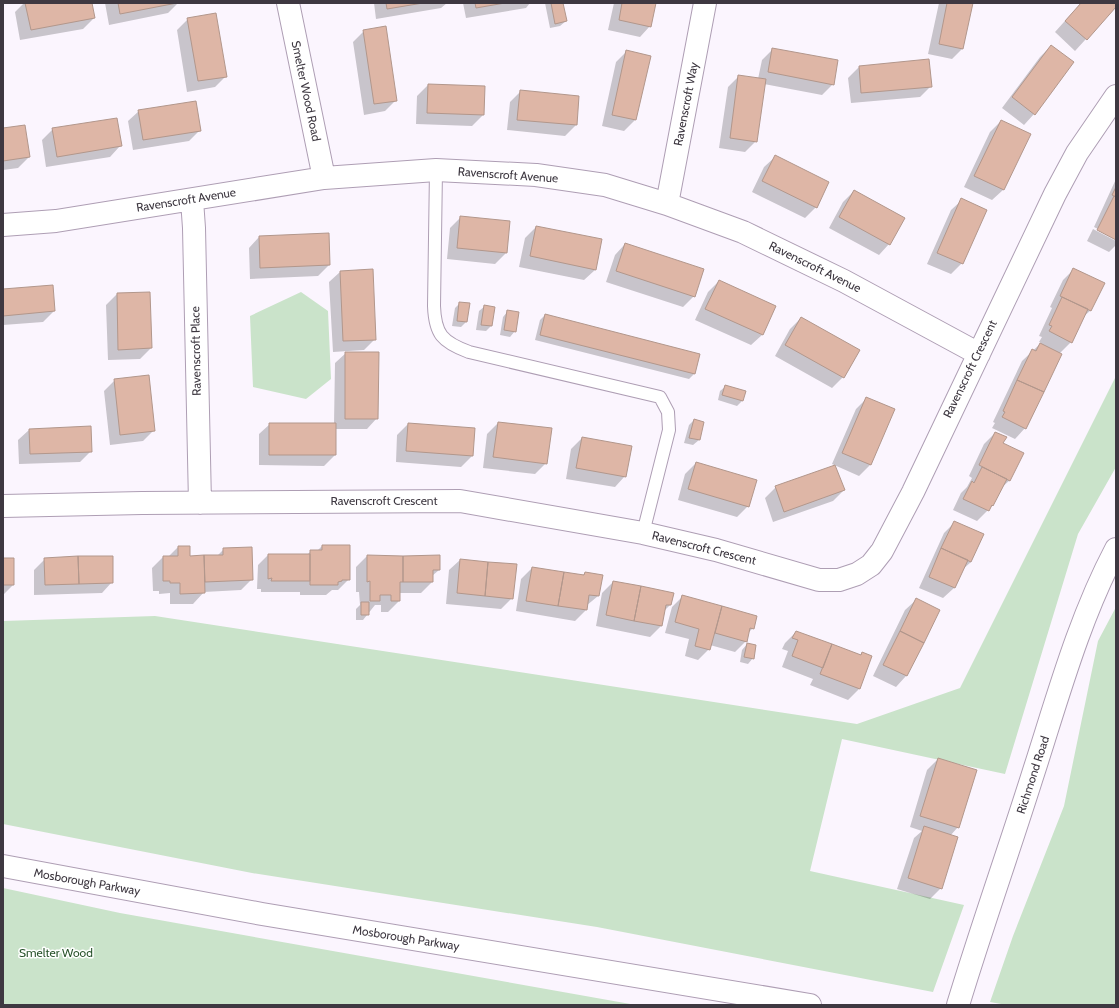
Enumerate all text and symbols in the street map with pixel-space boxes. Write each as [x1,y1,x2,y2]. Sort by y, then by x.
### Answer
street label: Smelter Wood Road [288,39,324,143]
street label: Ravenscroft Way [670,61,701,147]
street label: Ravenscroft Avenue [457,164,559,185]
street label: Ravenscroft Avenue [135,184,237,215]
street label: Ravenscroft Avenue [767,238,864,295]
street label: Ravenscroft Place [187,306,204,396]
street label: Ravenscroft Crescent [939,317,1000,420]
street label: Ravenscroft Crescent [331,493,437,508]
street label: Ravenscroft Crescent [650,527,758,568]
street label: Richmond Road [1013,734,1052,816]
street label: Mosborough Parkway [33,865,142,898]
street label: Mosborough Parkway [352,922,461,953]
park label: Smelter Wood [19,945,93,960]

